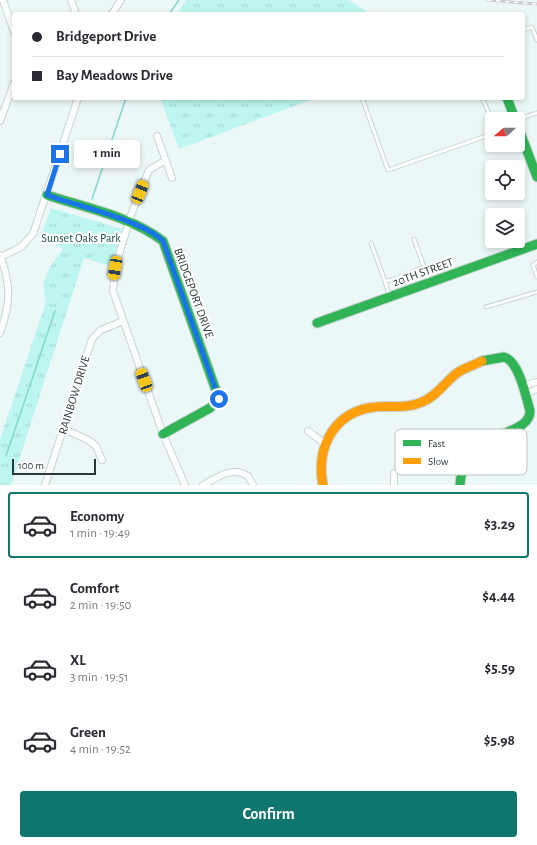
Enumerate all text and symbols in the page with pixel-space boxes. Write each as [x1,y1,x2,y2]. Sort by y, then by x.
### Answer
text: Bridgeport Drive [56,29,156,44]
text: Bay Meadows Drive [56,68,173,83]
north arrow [485,112,525,152]
map controls [485,112,525,248]
callout: 1 min [74,140,140,168]
route end [51,145,69,163]
text: 1 min [93,147,121,160]
button: locate [485,160,525,200]
car [130,179,150,205]
button: layers [485,208,525,248]
park label: Sunset Oaks Park [41,232,121,244]
street label: BRIDGEPORT DRIVE [172,246,216,340]
car [107,255,123,281]
street label: 20TH STREET [391,255,455,288]
street label: RAINBOW DRIVE [56,354,92,436]
car [134,367,154,393]
route start [210,390,228,408]
legend [395,429,527,475]
text: Fast [428,438,446,449]
text: Slow [428,456,449,467]
scale bar [12,457,96,476]
text: 100 m [18,460,44,471]
icon: car [22,507,58,543]
text: Economy [70,509,124,524]
text: $3.29 [484,517,515,532]
text: 1 min · 19:49 [70,527,130,540]
icon: car [22,579,58,615]
text: Comfort [70,581,119,596]
text: $4.44 [482,589,515,604]
text: 2 min · 19:50 [70,599,131,612]
icon: car [22,651,58,687]
text: XL [70,653,86,668]
text: $5.59 [485,661,515,676]
text: 3 min · 19:51 [70,671,129,684]
icon: car [22,723,58,759]
text: Green [70,725,106,740]
text: $5.98 [484,733,515,748]
text: 4 min · 19:52 [70,743,131,756]
button: Confirm [20,791,517,837]

